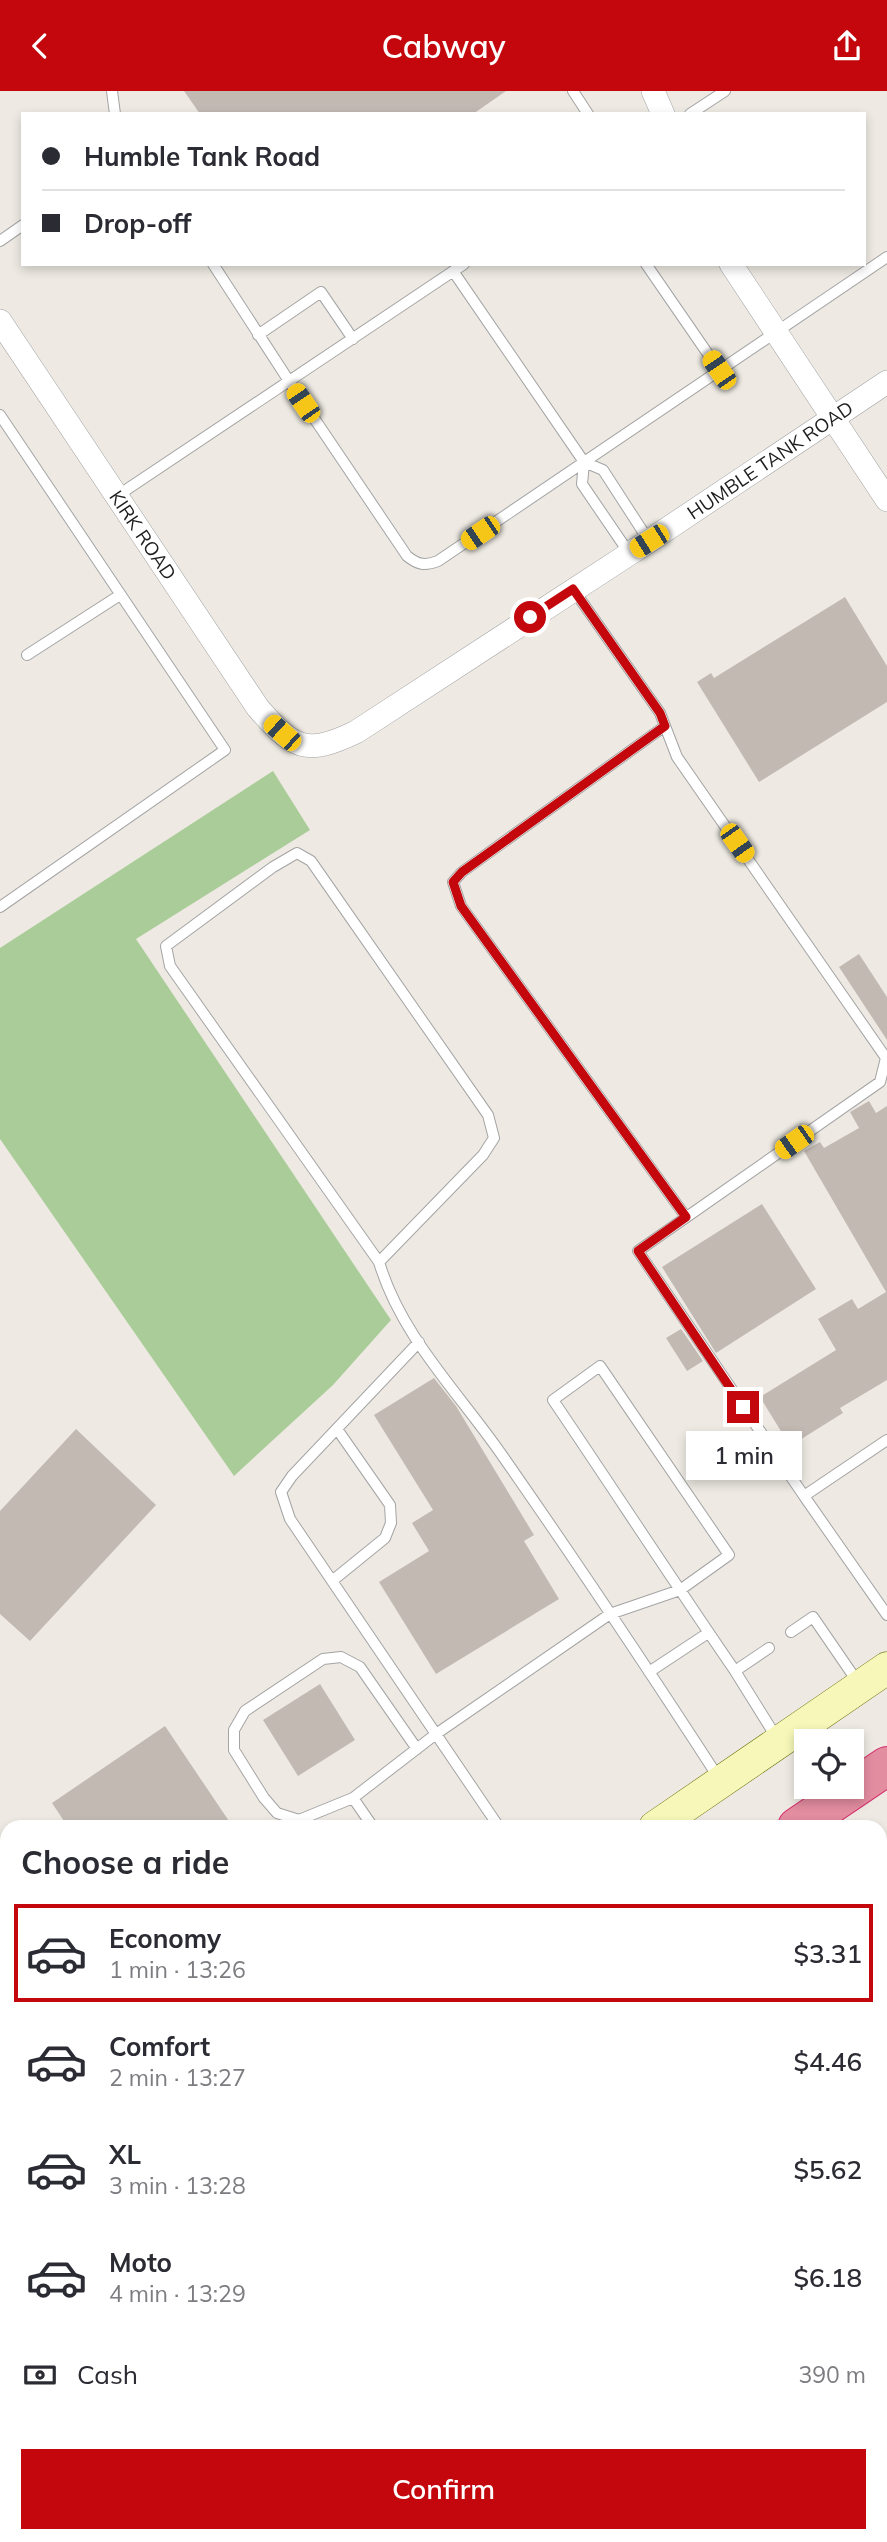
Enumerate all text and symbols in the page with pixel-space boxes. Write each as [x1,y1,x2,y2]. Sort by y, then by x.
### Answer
text: Cabway [381,26,506,66]
icon: back [21,27,59,65]
icon: share [828,27,866,65]
text: Humble Tank Road [84,140,320,173]
text: Drop-off [84,207,191,240]
car [699,347,740,393]
car [283,380,324,426]
street label: HUMBLE TANK ROAD [682,396,858,524]
street label: KIRK ROAD [104,486,182,584]
car [457,513,504,553]
car [626,521,673,561]
route start [514,601,546,633]
car [260,711,305,755]
car [717,820,758,866]
car [771,1121,818,1163]
route end [727,1391,759,1423]
callout: 1 min [685,1431,801,1481]
text: 1 min [714,1441,774,1470]
map controls [794,1729,864,1799]
button: locate [794,1729,864,1799]
text: Choose a ride [21,1842,229,1882]
icon: car [25,1922,88,1985]
text: Economy [109,1922,221,1955]
text: $3.31 [793,1937,862,1970]
text: 1 min · 13:26 [109,1955,246,1984]
icon: car [25,2030,88,2093]
text: Comfort [109,2030,210,2063]
text: $4.46 [793,2045,862,2078]
text: 2 min · 13:27 [109,2063,246,2092]
icon: car [25,2138,88,2201]
text: XL [109,2138,141,2171]
text: $5.62 [793,2153,862,2186]
text: 3 min · 13:28 [109,2171,246,2200]
icon: car [25,2246,88,2309]
text: Moto [109,2246,172,2279]
text: $6.18 [793,2261,862,2294]
text: 4 min · 13:29 [109,2279,246,2308]
icon: cash [21,2356,59,2394]
text: Cash [77,2358,138,2391]
text: 390 m [798,2360,866,2389]
button: Confirm [21,2449,866,2529]

